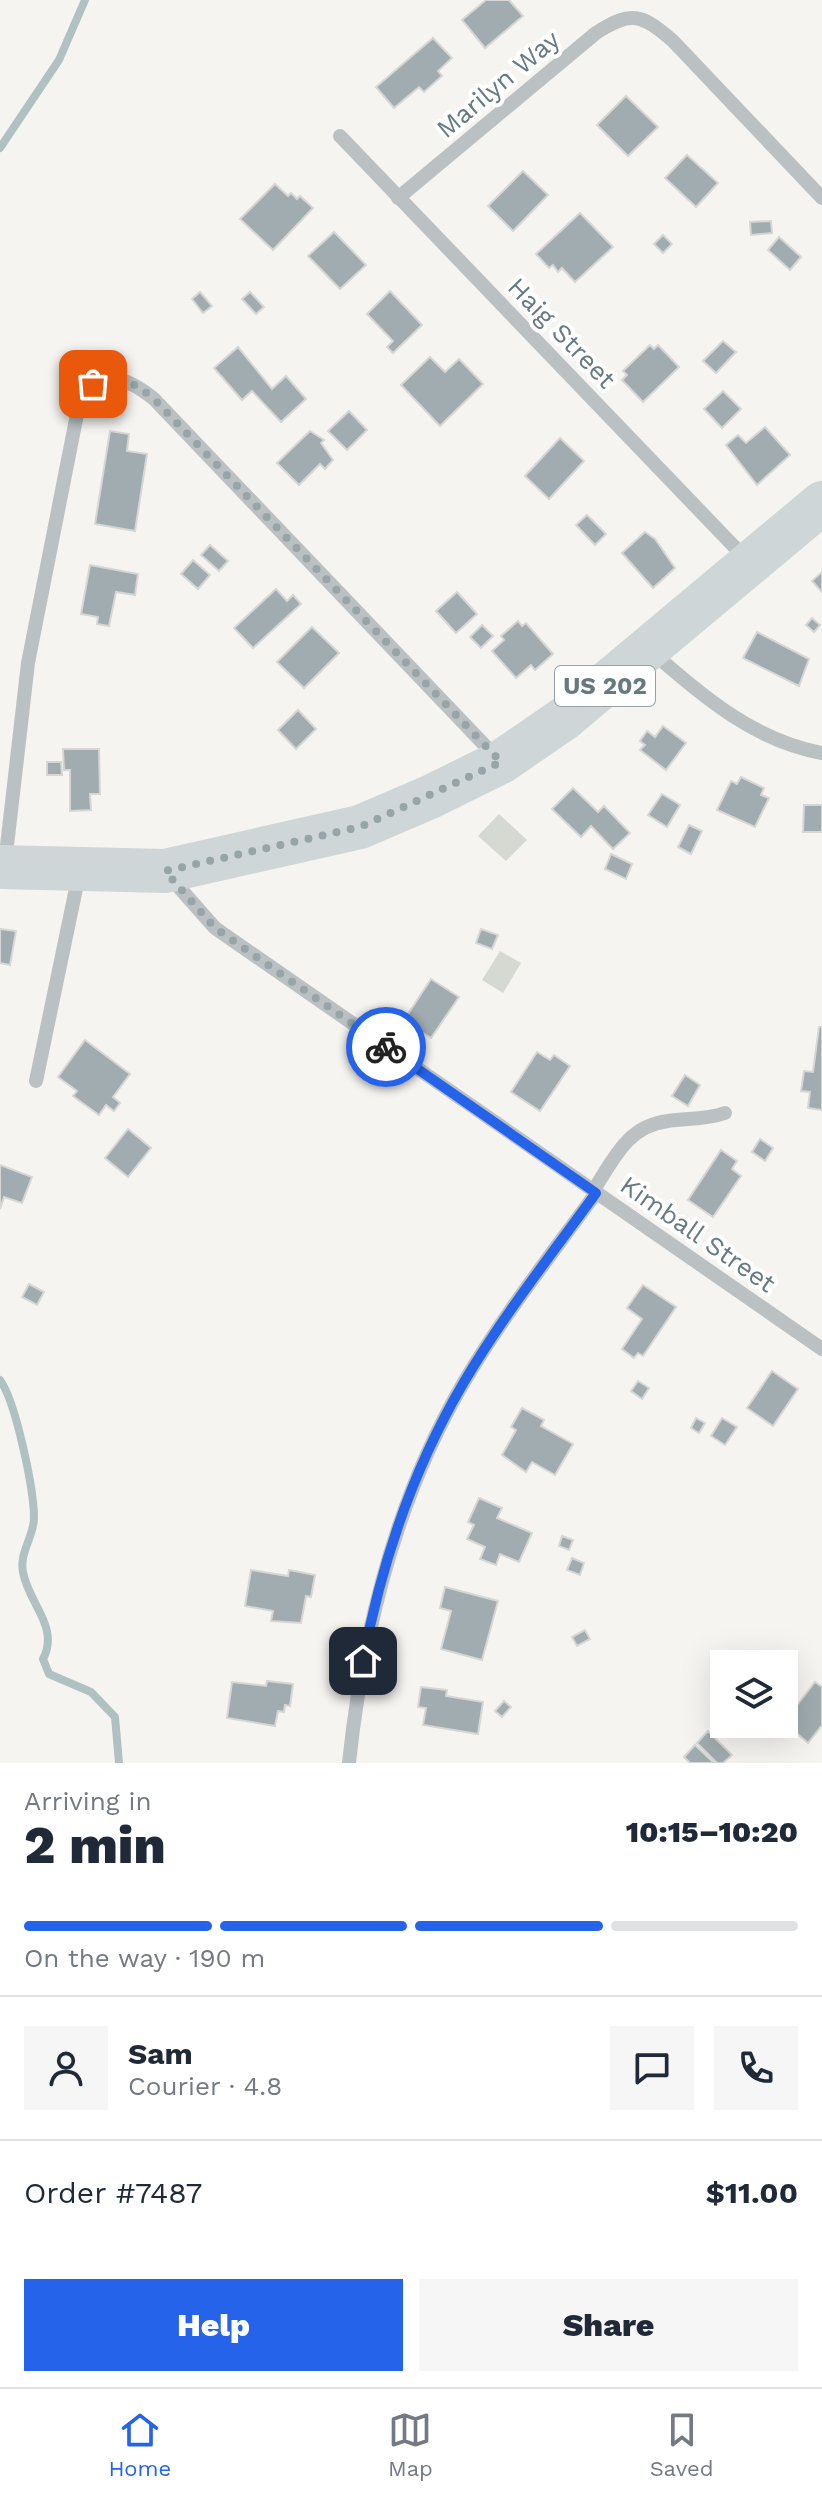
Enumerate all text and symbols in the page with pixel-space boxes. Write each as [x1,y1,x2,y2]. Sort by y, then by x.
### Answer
street label: Marilyn Way [431,24,566,144]
street label: Haig Street [502,272,622,394]
pin [59,350,127,418]
icon: bag [71,362,115,406]
road number: US 202 [555,666,655,706]
courier [346,1007,426,1087]
icon: bike [364,1025,408,1069]
street label: Kimball Street [615,1170,781,1299]
pin [329,1627,397,1695]
icon: home [341,1639,385,1683]
map controls [710,1650,798,1738]
button: layers [710,1650,798,1738]
text: Arriving in [24,1786,152,1816]
text: 10:15–10:20 [626,1814,798,1849]
text: 2 min [24,1815,166,1876]
text: On the way · 190 m [24,1943,265,1973]
button: person [24,2026,108,2110]
button: chat [610,2026,694,2110]
button: phone [714,2026,798,2110]
text: Sam [128,2036,193,2071]
text: Courier · 4.8 [128,2071,282,2101]
text: Order #7487 [24,2175,202,2210]
text: $11.00 [706,2175,798,2210]
button: Help [24,2279,403,2371]
button: Share [419,2279,798,2371]
tab: Home [108,2408,171,2481]
tab: Map [388,2408,433,2481]
tab: Saved [650,2408,714,2481]

